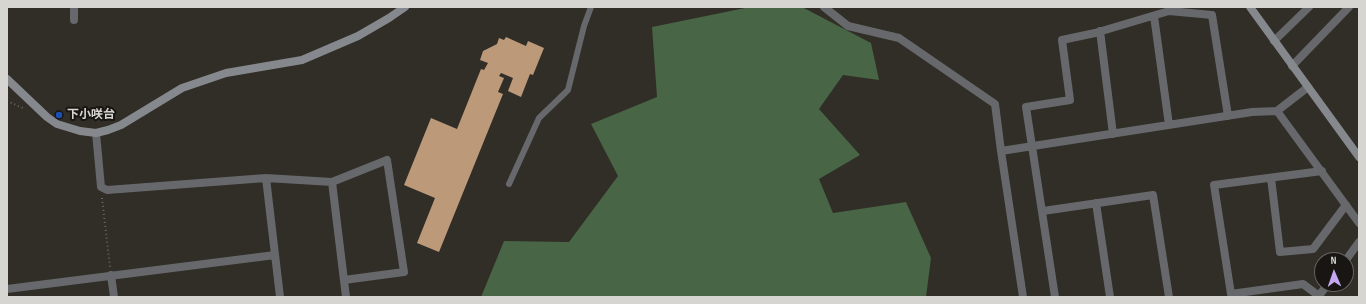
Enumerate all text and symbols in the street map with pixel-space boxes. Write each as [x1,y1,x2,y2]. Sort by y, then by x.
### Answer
place label: 下小咲台 [67,108,115,122]
marker: 下小咲台 [54,110,64,120]
north arrow [1314,252,1354,292]
text: N [1330,254,1337,267]

